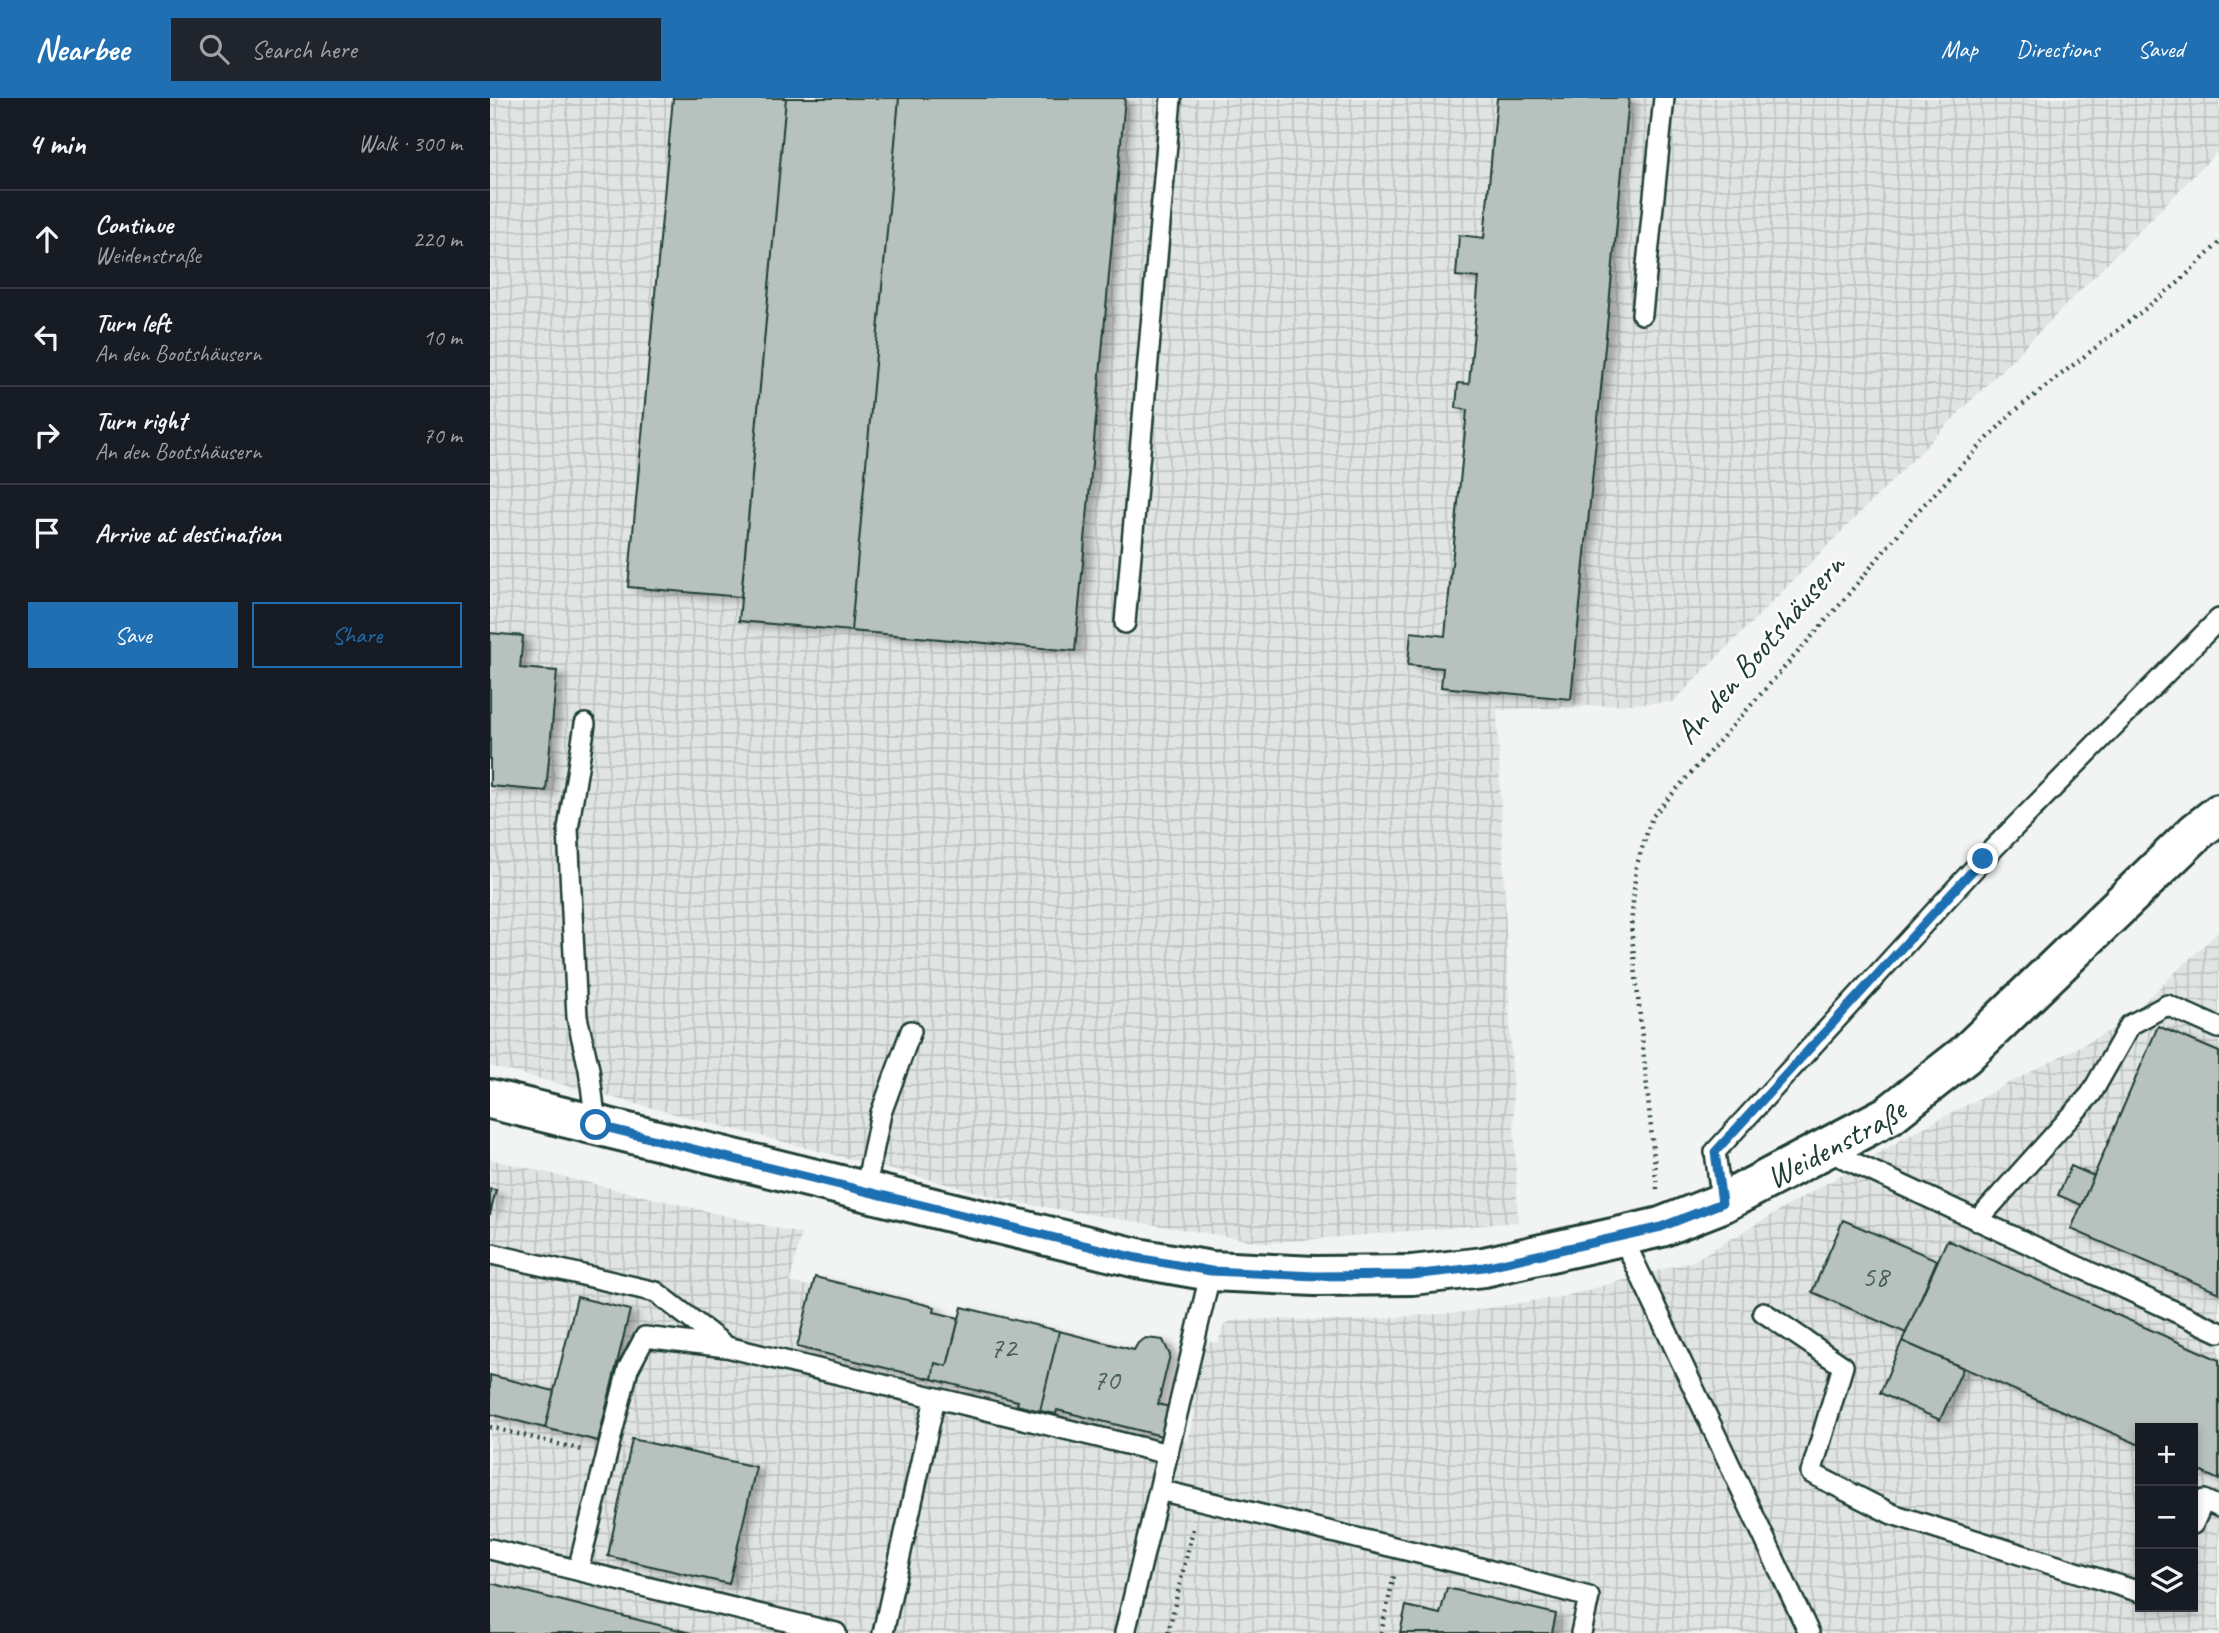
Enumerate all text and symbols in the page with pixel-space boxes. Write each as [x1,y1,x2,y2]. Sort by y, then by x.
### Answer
search box [171,18,661,81]
text: Nearbee [35,28,129,70]
icon: search [195,30,233,68]
text: Search here [251,33,357,66]
text: Map [1941,34,1978,64]
text: Directions [2016,34,2099,64]
text: Saved [2137,34,2184,64]
text: 4 min [28,125,85,163]
text: Walk · 300 m [358,129,462,158]
text: Continue [95,208,173,241]
icon: ahead [28,220,66,258]
text: 220 m [413,225,462,254]
text: Weidenstraße [95,241,201,270]
text: Turn left [95,306,170,339]
icon: left [28,318,66,356]
text: 10 m [423,323,462,352]
text: An den Bootshäusern [95,339,261,368]
text: Turn right [95,404,186,437]
icon: right [28,416,66,454]
text: 70 m [423,421,462,450]
text: An den Bootshäusern [95,437,261,466]
icon: arrive [28,514,66,552]
text: Arrive at destination [95,517,281,550]
street label: An den Bootshäusern [1666,543,1855,752]
button: Save [28,602,238,668]
button: Share [252,602,462,668]
route end [1967,843,1998,874]
street label: Weidenstraße [1759,1088,1916,1198]
route start [580,1109,611,1140]
house number: 58 [1862,1257,1891,1295]
house number: 72 [990,1328,1019,1366]
house number: 70 [1093,1360,1122,1398]
map controls [2135,1423,2198,1612]
button: + [2135,1423,2198,1486]
button: − [2135,1486,2198,1549]
button: layers [2135,1549,2198,1612]

